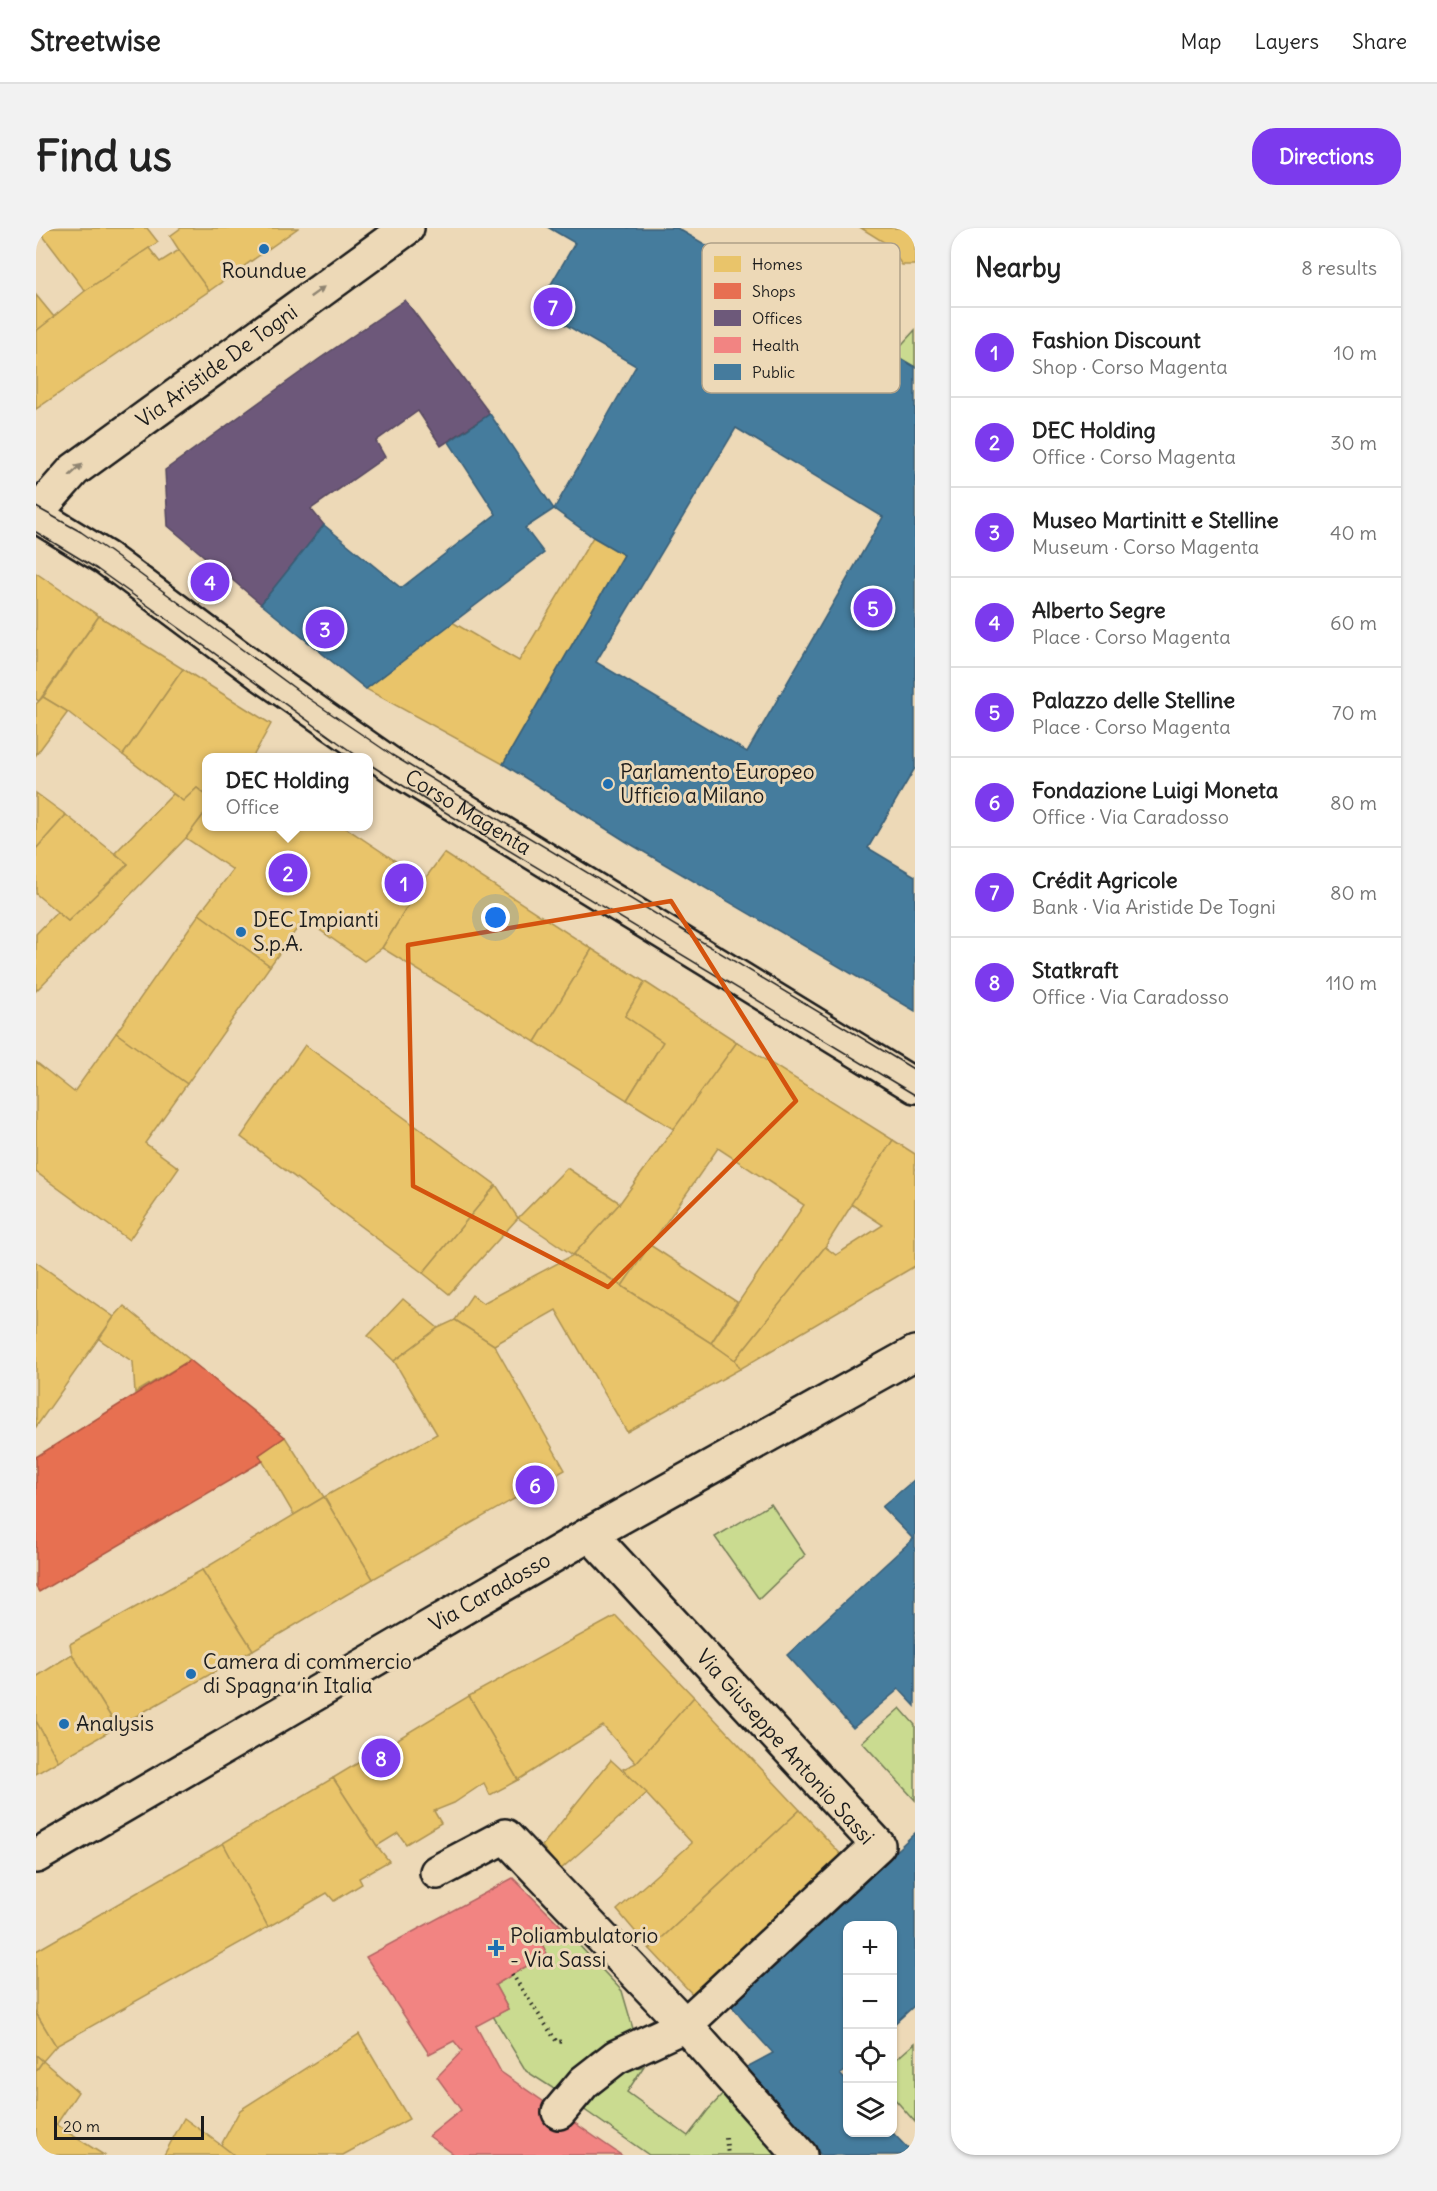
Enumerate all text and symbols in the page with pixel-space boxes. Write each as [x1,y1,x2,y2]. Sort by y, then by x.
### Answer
text: Streetwise [30,23,161,59]
text: Map [1181,28,1221,55]
text: Layers [1254,28,1319,55]
text: Share [1352,28,1407,55]
button: Directions [1252,128,1401,185]
text: Find us [36,130,172,182]
marker: Roundue [257,242,271,256]
legend [702,243,900,393]
text: Nearby [975,251,1061,284]
text: Homes [752,254,802,274]
text: 8 results [1301,255,1377,280]
place label: Roundue [221,257,307,284]
text: Shops [752,281,796,301]
pin: 7 [534,284,572,329]
one-way arrow [310,287,325,299]
street label: Via Aristide De Togni [131,298,303,433]
text: Offices [752,308,802,328]
text: Fashion Discount [1032,326,1201,354]
text: Health [752,335,799,355]
text: 1 [991,340,998,365]
text: 10 m [1334,340,1377,365]
text: Shop · Corso Magenta [1032,354,1228,379]
text: Public [752,362,795,382]
text: DEC Holding [1032,416,1156,444]
text: 2 [989,430,1000,455]
text: 30 m [1330,430,1377,455]
text: Office · Corso Magenta [1032,444,1236,469]
one-way arrow [68,463,83,477]
text: Museo Martinitt e Stelline [1032,506,1279,534]
text: 3 [989,520,1000,545]
text: 40 m [1330,520,1377,545]
text: Museum · Corso Magenta [1032,534,1259,559]
pin: 4 [190,560,230,604]
pin: 5 [854,586,892,631]
text: Alberto Segre [1032,596,1166,624]
pin: 3 [306,606,344,652]
text: 4 [989,610,1000,635]
text: 60 m [1330,610,1377,635]
text: Place · Corso Magenta [1032,624,1231,649]
text: Palazzo delle Stelline [1032,686,1235,714]
text: 5 [989,700,1000,725]
text: 70 m [1332,700,1377,725]
text: Place · Corso Magenta [1032,714,1231,739]
popup [202,753,373,831]
place label: Parlamento Europeo Ufficio a Milano [620,758,814,809]
street label: Corso Magenta [400,763,537,861]
text: DEC Holding [226,766,349,794]
text: Fondazione Luigi Moneta [1032,776,1278,804]
marker: Parlamento Europeo Ufficio a Milano [601,777,615,791]
text: 6 [989,790,1000,815]
text: 80 m [1330,790,1377,815]
text: Office [226,794,279,819]
text: Office · Via Caradosso [1032,804,1229,829]
pin: 2 [268,850,308,896]
pin: 1 [384,860,424,906]
text: Crédit Agricole [1032,866,1178,894]
text: 7 [990,880,999,905]
text: 80 m [1330,880,1377,905]
text: Bank · Via Aristide De Togni [1032,894,1276,919]
your location [481,903,510,932]
place label: DEC Impianti S.p.A. [253,906,379,957]
marker: DEC Impianti S.p.A. [234,925,248,939]
text: Statkraft [1032,956,1118,984]
text: 8 [989,970,1000,995]
text: 110 m [1326,970,1377,995]
text: Office · Via Caradosso [1032,984,1229,1009]
pin: 6 [516,1462,554,1508]
street label: Via Caradosso [424,1546,555,1638]
street label: Via Giuseppe Antonio Sassi [691,1643,880,1850]
place label: Camera di commercio di Spagna in Italia [203,1648,412,1699]
marker: Camera di commercio di Spagna in Italia [184,1667,198,1681]
place label: Analysis [76,1710,154,1737]
marker: Analysis [57,1717,71,1731]
pin: 8 [362,1736,400,1780]
map controls [843,1921,897,2137]
button: + [843,1921,897,1975]
place label: Poliambulatorio - Via Sassi [510,1922,658,1973]
marker: Poliambulatorio - Via Sassi [487,1939,505,1957]
button: − [843,1975,897,2029]
button: locate [843,2029,897,2083]
button: layers [843,2083,897,2137]
scale bar [54,2113,204,2140]
text: 20 m [63,2116,100,2136]

